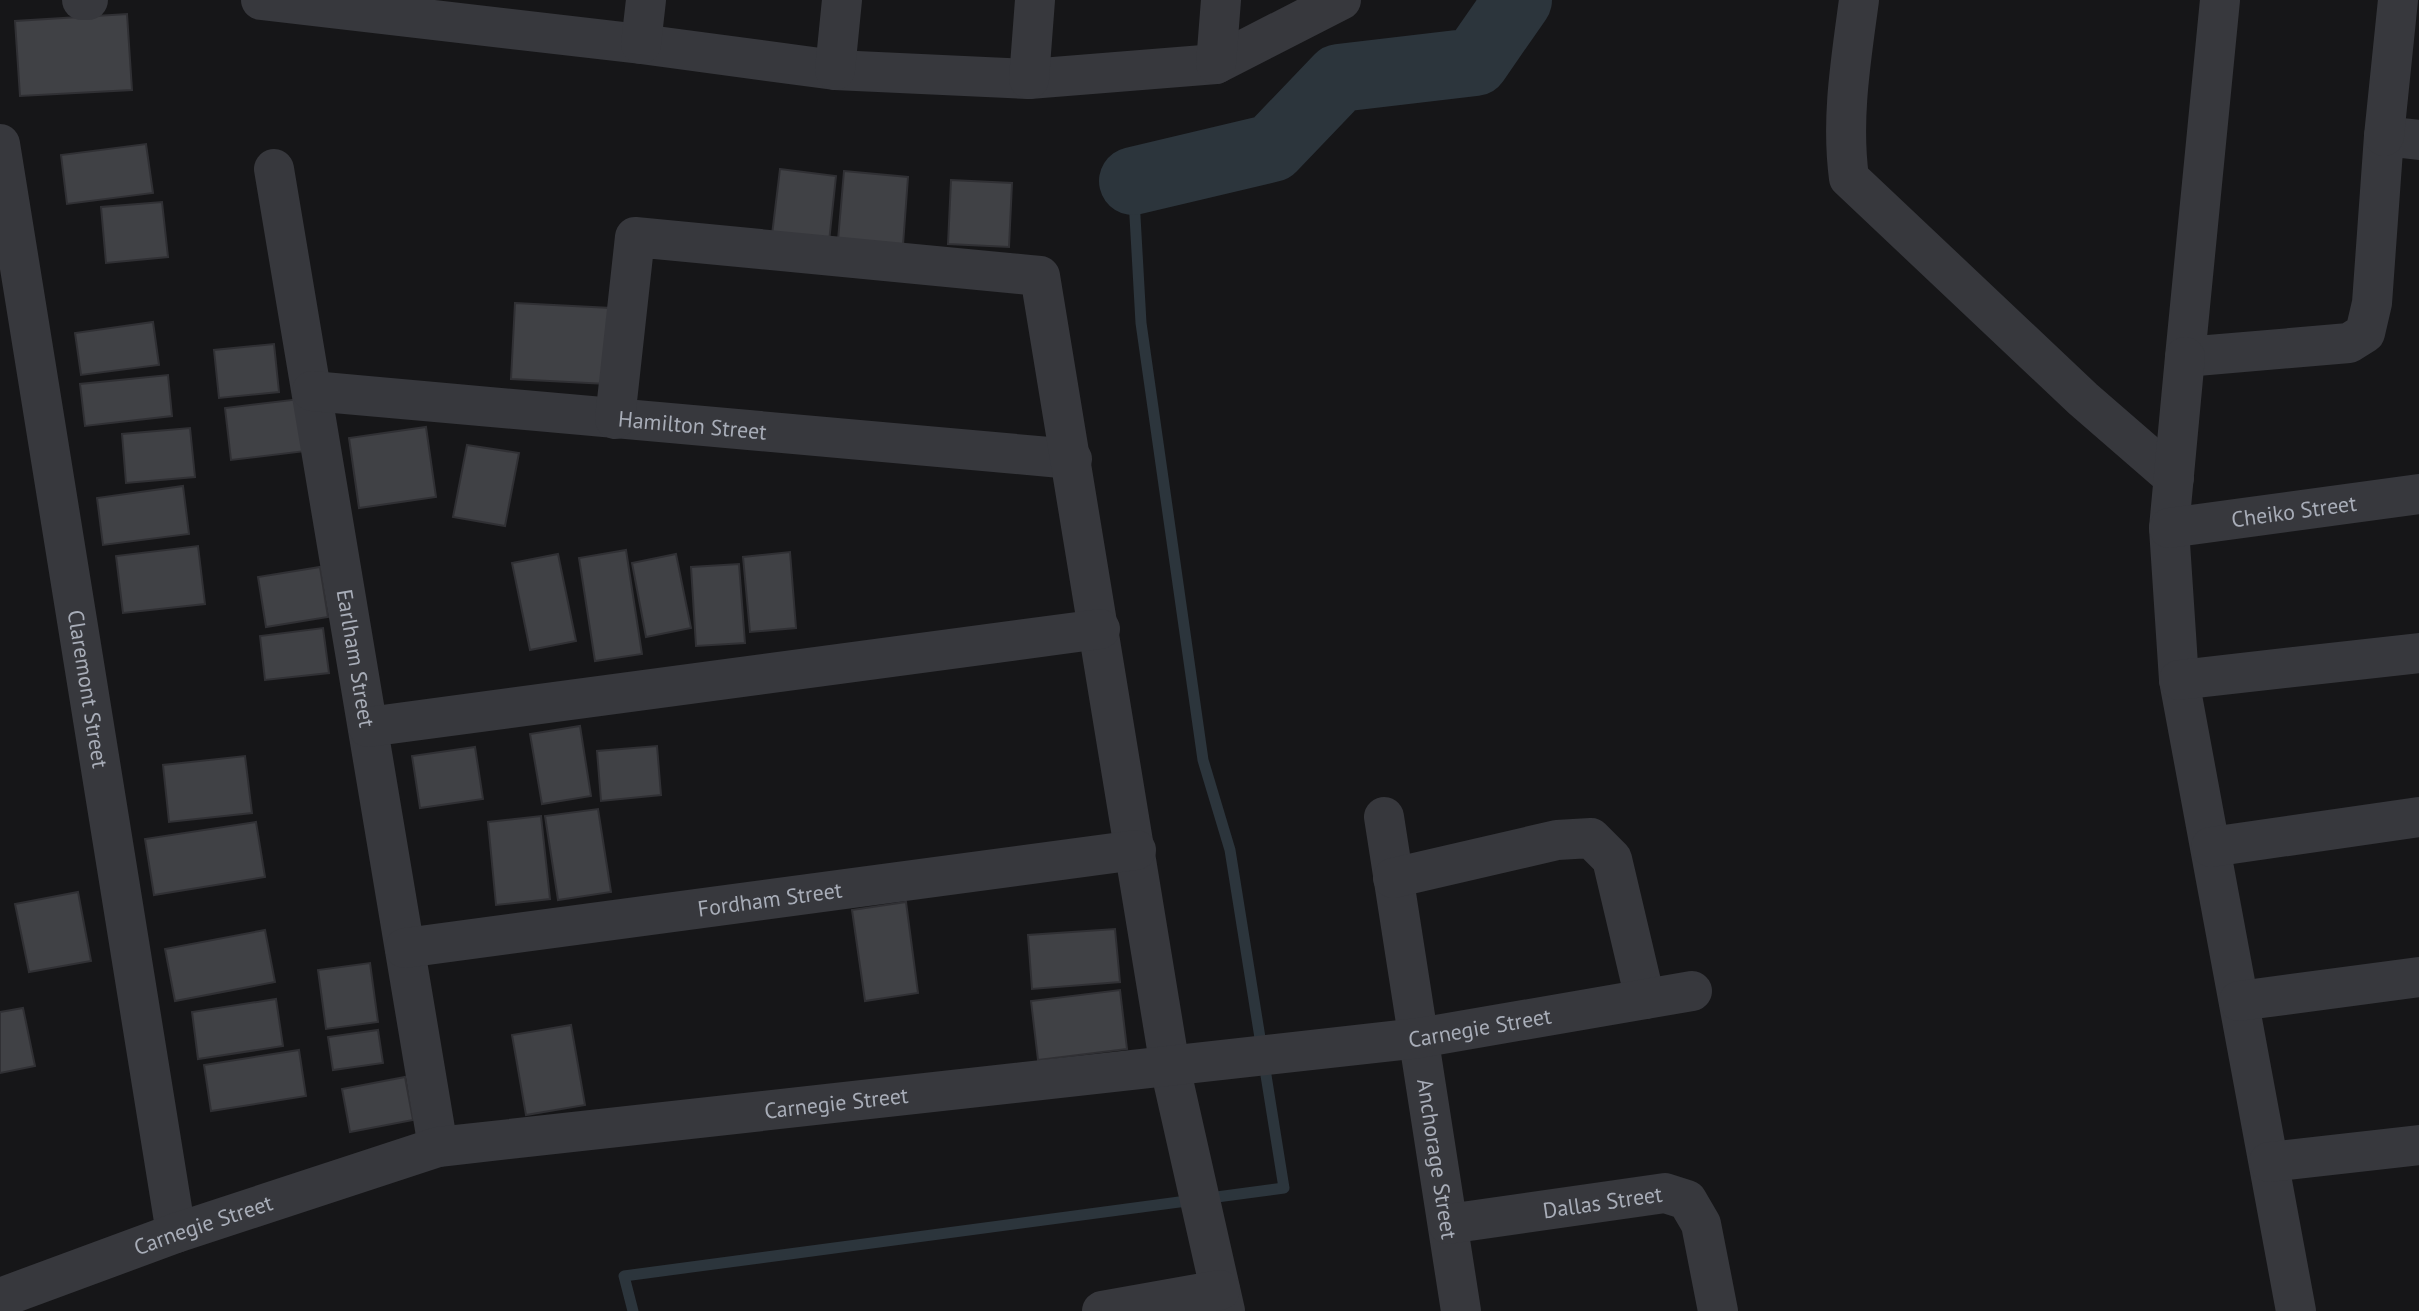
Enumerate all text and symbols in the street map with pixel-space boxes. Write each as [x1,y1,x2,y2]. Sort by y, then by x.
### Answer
street label: Hamilton Street [617,404,769,446]
street label: Cheiko Street [2230,489,2359,533]
street label: Earlham Street [331,587,381,730]
street label: Claremont Street [61,608,115,771]
street label: Fordham Street [696,875,844,923]
street label: Carnegie Street [1407,1001,1554,1053]
street label: Anchorage Street [1411,1077,1464,1242]
street label: Carnegie Street [763,1081,910,1125]
street label: Dallas Street [1541,1179,1665,1224]
street label: Carnegie Street [130,1188,277,1261]

